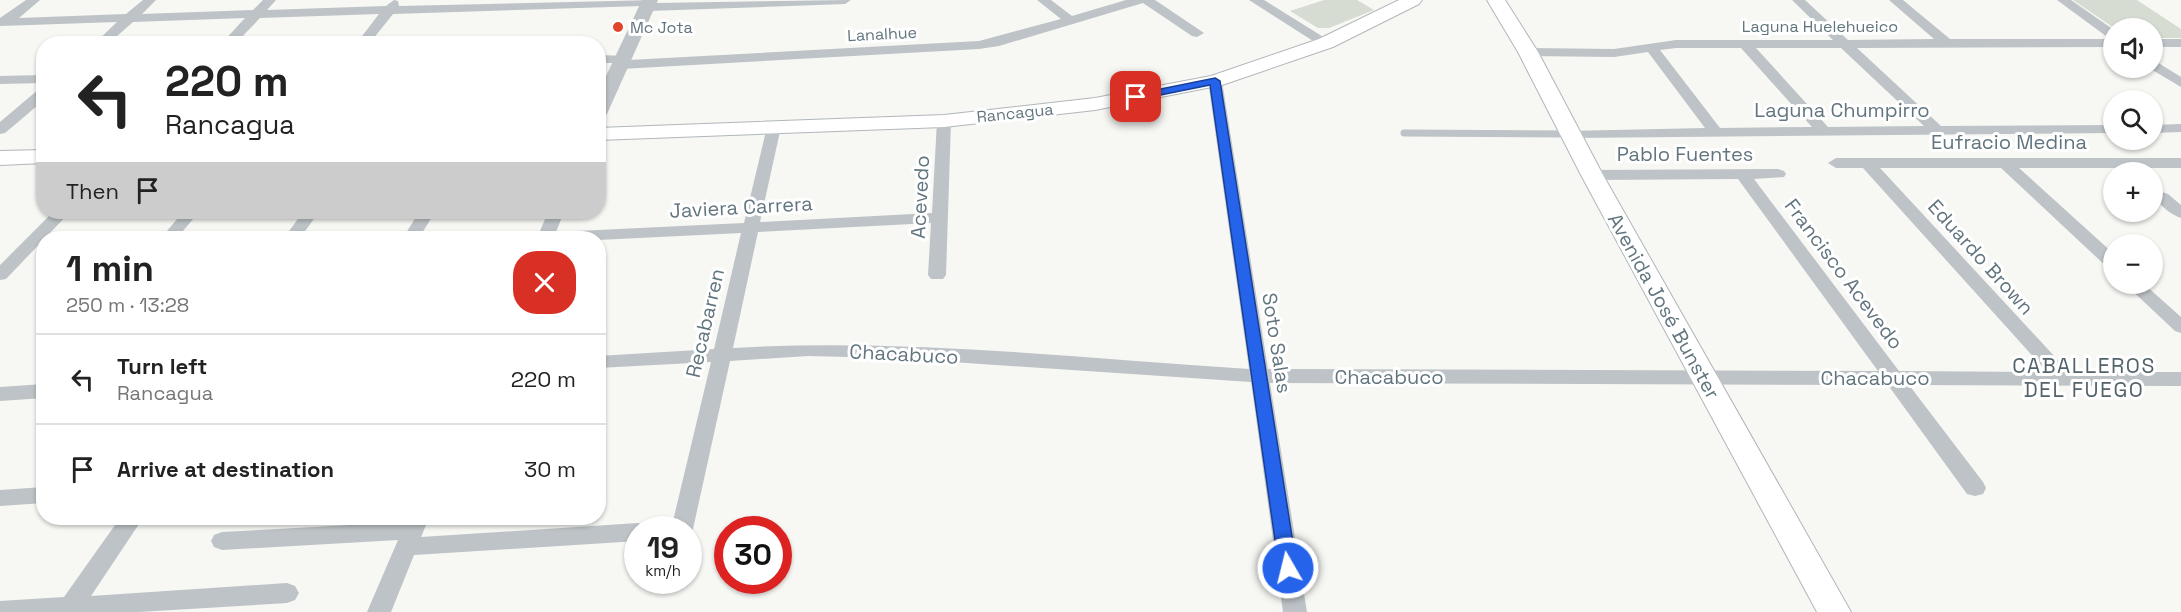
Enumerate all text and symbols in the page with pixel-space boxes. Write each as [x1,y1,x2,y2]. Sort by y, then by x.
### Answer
street label: Laguna Huelehueico [1742,16,1898,37]
place label: Mc Jota [630,17,693,38]
map controls [2103,18,2163,294]
button: sound [2103,18,2163,78]
marker: Mc Jota [611,20,625,34]
street label: Lanalhue [847,22,917,46]
text: 220 m [165,55,289,108]
icon: left [66,60,144,138]
pin [1110,71,1161,122]
icon: arrive [1119,80,1152,113]
button: search [2103,90,2163,150]
street label: Laguna Chumpirro [1754,97,1930,123]
street label: Rancagua [976,99,1054,127]
text: Rancagua [165,107,295,142]
street label: Eufracio Medina [1931,129,2087,155]
street label: Pablo Fuentes [1617,141,1753,167]
street label: Acevedo [905,155,935,239]
button: + [2103,162,2163,222]
icon: arrive [131,174,164,207]
text: Then [66,177,119,205]
street label: Javiera Carrera [669,190,813,224]
street label: Francisco Acevedo [1779,194,1909,354]
street label: Eduardo Brown [1922,194,2040,320]
street label: Avenida José Bunster [1602,208,1726,404]
button: − [2103,234,2163,294]
text: 1 min [66,246,154,292]
button: close [513,251,576,314]
street label: Recabarren [680,266,730,380]
street label: Soto Salas [1256,291,1298,395]
text: 250 m · 13:28 [66,292,189,318]
street label: Chacabuco [849,338,959,370]
text: Turn left [117,352,207,380]
district label: CABALLEROS DEL FUEGO [2012,352,2156,403]
icon: left [66,363,99,396]
street label: Chacabuco [1334,364,1444,390]
text: 220 m [511,365,576,393]
street label: Chacabuco [1820,365,1930,391]
text: Rancagua [117,380,213,406]
icon: arrive [66,453,99,486]
text: Arrive at destination [117,455,334,483]
text: 30 m [524,455,576,483]
speed limit sign: 30 [714,516,792,594]
text: 19 [647,528,679,567]
position arrow [1256,536,1320,600]
text: km/h [645,561,681,580]

